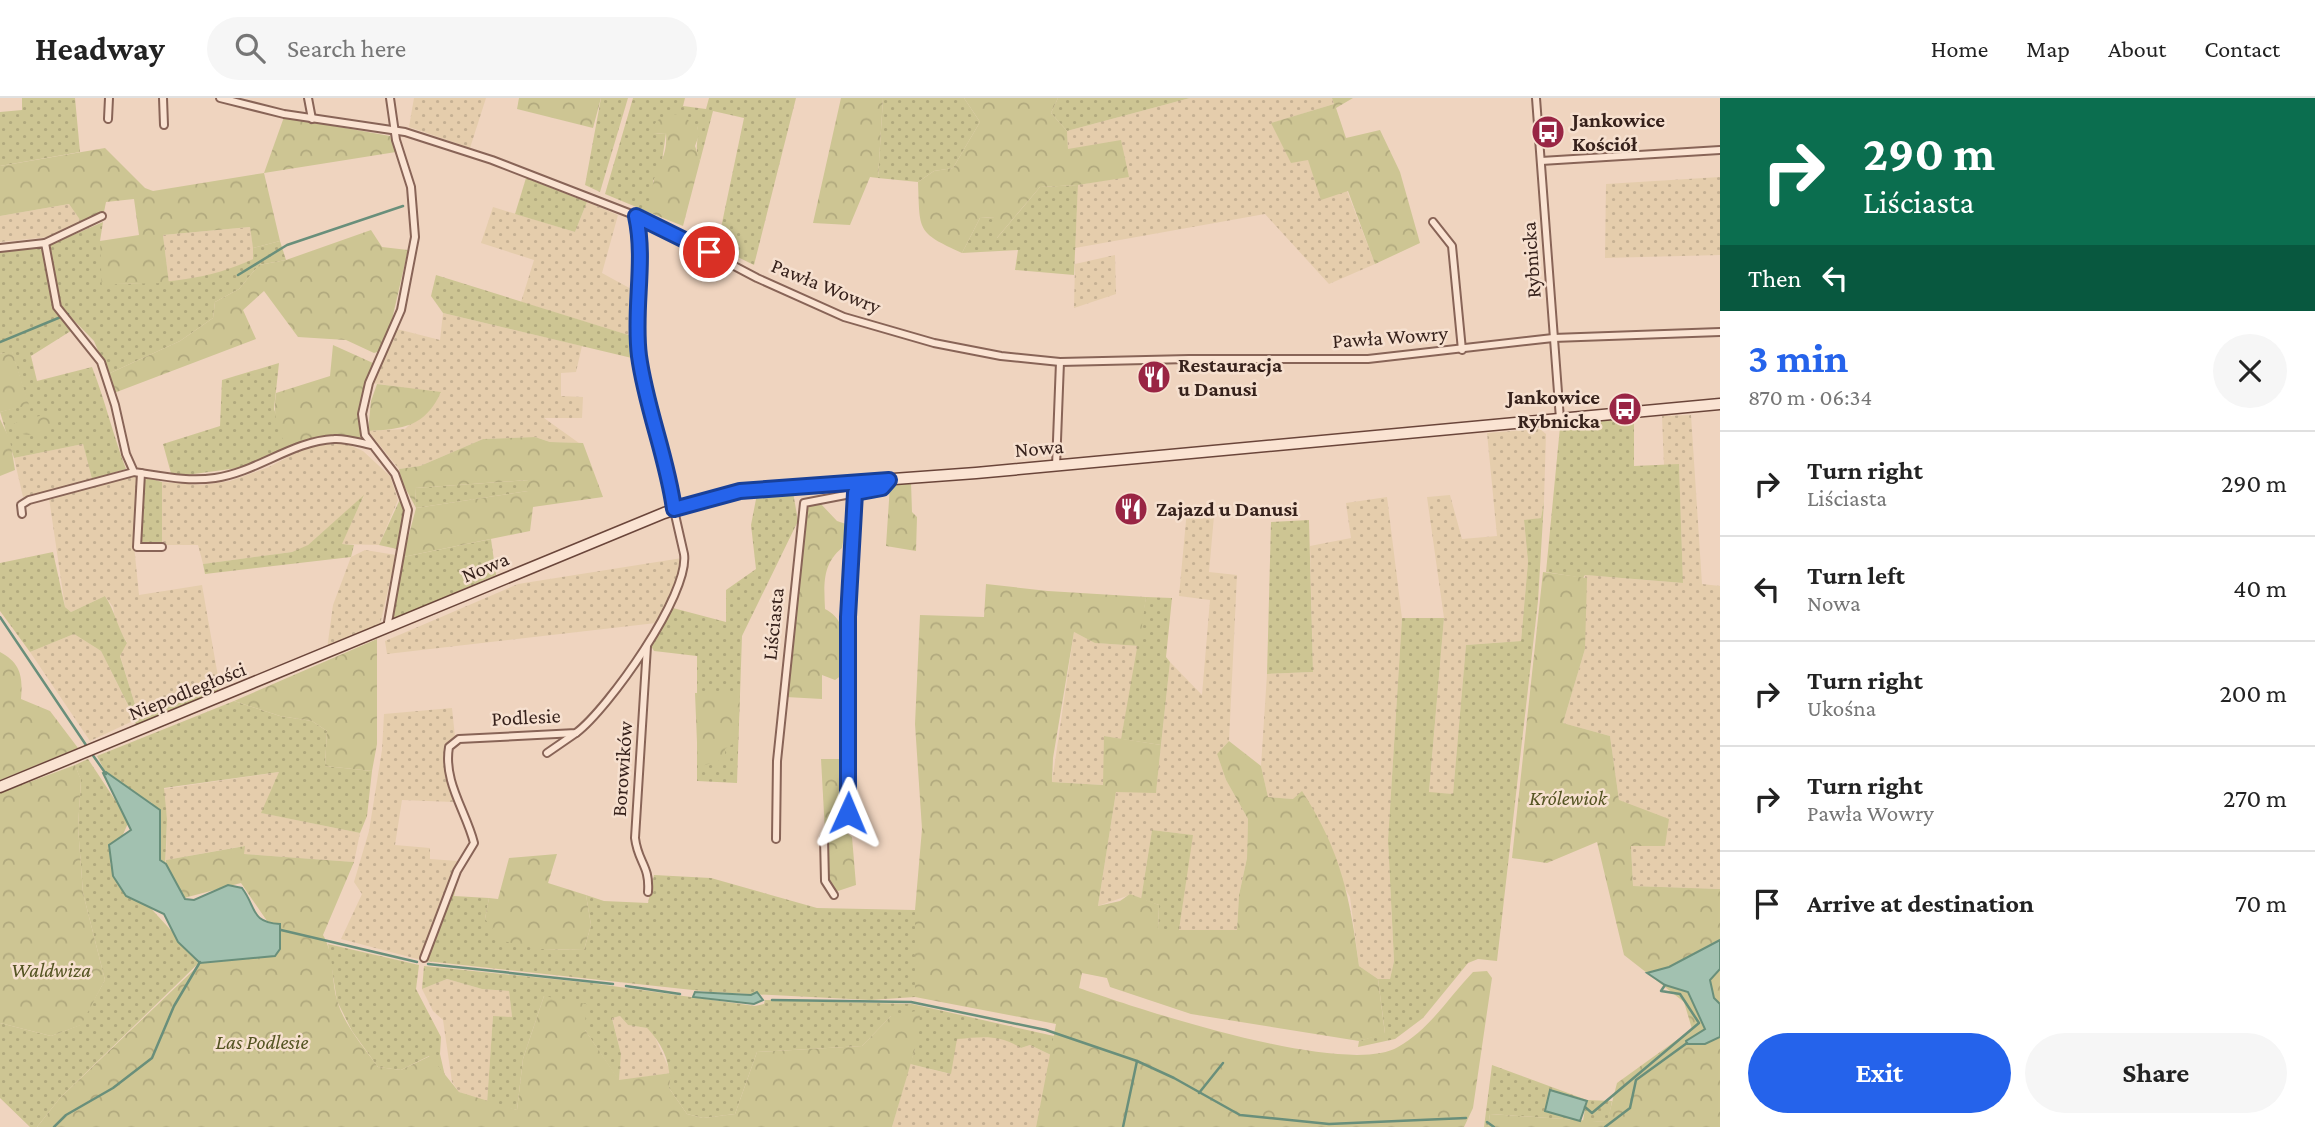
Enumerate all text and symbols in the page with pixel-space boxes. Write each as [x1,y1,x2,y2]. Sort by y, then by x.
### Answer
search box [207,17,697,80]
icon: search [231,29,269,67]
text: Headway [35,30,165,67]
text: Search here [287,34,406,63]
text: Home [1931,35,1988,62]
text: Map [2026,35,2070,62]
text: About [2108,35,2166,62]
text: Contact [2204,35,2280,62]
place label: Jankowice Kościół [1570,108,1665,156]
bus stop icon: Jankowice Kościół [1529,113,1567,151]
icon: right [1748,126,1839,217]
text: 290 m [1863,126,1995,181]
text: Liściasta [1863,184,1974,220]
street label: Rybnicka [1516,221,1546,299]
pin [679,222,739,282]
icon: arrive [690,233,728,271]
street label: Pawła Wowry [768,253,885,319]
icon: left [1816,259,1854,297]
text: Then [1748,264,1802,293]
street label: Pawła Wowry [1331,321,1449,353]
text: 3 min [1748,334,1848,381]
button: close [2213,334,2287,408]
place label: Restauracja u Danusi [1178,353,1283,401]
restaurant icon: Restauracja u Danusi [1135,358,1173,396]
text: 870 m · 06:34 [1748,384,1872,410]
place label: Jankowice Rybnicka [1505,385,1601,433]
bus stop icon: Jankowice Rybnicka [1606,390,1644,428]
street label: Nowa [1014,434,1065,462]
text: Turn right [1807,456,1923,485]
icon: right [1748,465,1786,503]
text: 290 m [2221,469,2287,498]
text: Liściasta [1807,485,1887,511]
restaurant icon: Zajazd u Danusi [1112,490,1150,528]
place label: Zajazd u Danusi [1156,497,1298,521]
street label: Nowa [458,546,513,588]
text: Turn left [1807,561,1905,590]
icon: left [1748,570,1786,608]
text: 40 m [2233,574,2287,603]
street label: Liściasta [757,586,789,662]
text: Nowa [1807,590,1861,616]
street label: Niepodległości [125,656,250,725]
text: Turn right [1807,666,1923,695]
icon: right [1748,675,1786,713]
text: 200 m [2219,679,2287,708]
text: Ukośna [1807,695,1876,721]
street label: Podlesie [491,703,561,731]
street label: Borowików [607,720,637,818]
text: Turn right [1807,771,1923,800]
position arrow [811,776,885,850]
icon: right [1748,780,1786,818]
text: 270 m [2223,784,2287,813]
park label: Królewiok [1529,786,1608,810]
text: Pawła Wowry [1807,800,1934,826]
icon: arrive [1748,885,1786,923]
text: Arrive at destination [1807,889,2034,918]
text: 70 m [2235,889,2287,918]
park label: Waldwiza [11,958,91,982]
park label: Las Podlesie [216,1030,309,1054]
button: Exit [1748,1033,2011,1113]
button: Share [2025,1033,2287,1113]

